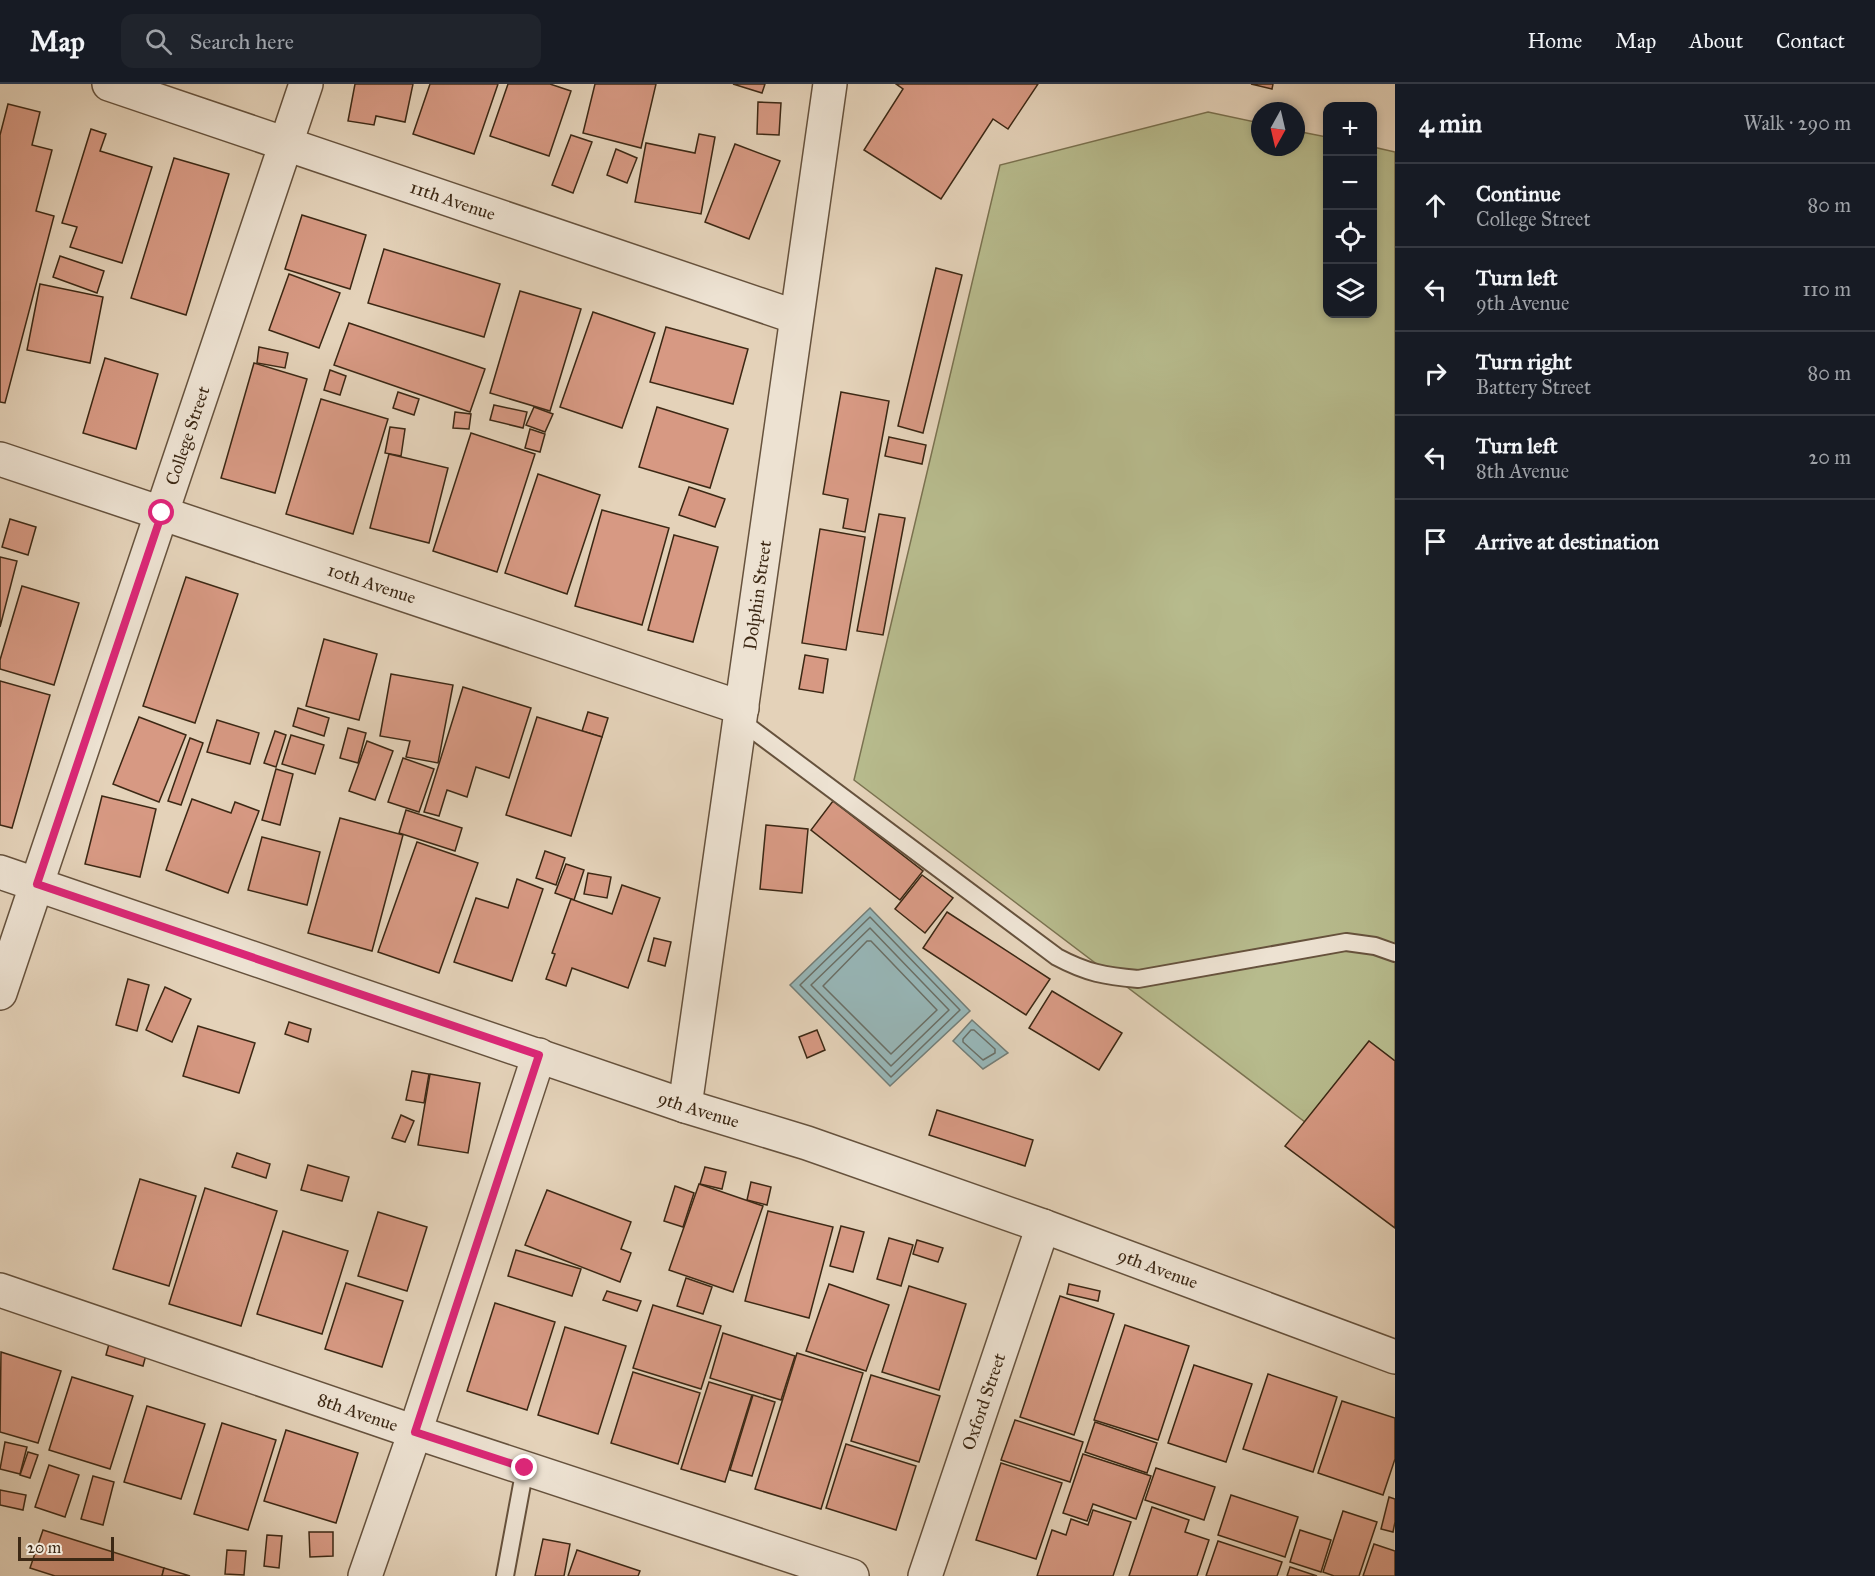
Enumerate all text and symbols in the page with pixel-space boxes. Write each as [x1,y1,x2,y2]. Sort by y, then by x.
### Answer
search box [121,14,541,68]
text: Map [30,24,85,59]
icon: search [142,25,175,58]
text: Search here [190,28,294,55]
text: Home [1527,28,1582,54]
text: Map [1615,28,1656,54]
text: About [1689,28,1743,54]
text: Contact [1776,28,1845,54]
north arrow [1251,102,1305,156]
map controls [1323,102,1377,318]
button: + [1323,102,1377,156]
text: 4 min [1419,107,1482,139]
text: Walk · 290 m [1743,111,1851,135]
button: − [1323,156,1377,210]
street label: 11th Avenue [407,176,498,225]
text: Continue [1476,180,1561,207]
icon: ahead [1419,189,1452,222]
text: 80 m [1808,193,1851,217]
text: College Street [1476,207,1591,231]
button: locate [1323,210,1377,264]
button: layers [1323,264,1377,318]
text: Turn left [1476,264,1558,291]
icon: left [1419,273,1452,306]
text: 110 m [1803,277,1851,301]
text: 9th Avenue [1476,291,1569,315]
text: Turn right [1476,348,1572,375]
icon: right [1419,357,1452,390]
text: 80 m [1808,361,1851,385]
text: Battery Street [1476,375,1591,399]
street label: College Street [161,383,215,488]
text: Turn left [1476,432,1558,459]
icon: left [1419,441,1452,474]
text: 20 m [1808,445,1851,469]
text: 8th Avenue [1476,459,1569,483]
route start [148,499,174,525]
icon: arrive [1419,525,1452,558]
text: Arrive at destination [1476,528,1659,555]
street label: Dolphin Street [739,538,776,651]
street label: 10th Avenue [325,559,419,609]
street label: 9th Avenue [655,1087,742,1133]
street label: 9th Avenue [1115,1244,1201,1294]
street label: Oxford Street [957,1350,1011,1453]
street label: 8th Avenue [314,1388,401,1436]
route end [511,1454,537,1480]
scale bar [18,1534,114,1562]
text: 20 m [27,1538,61,1557]

